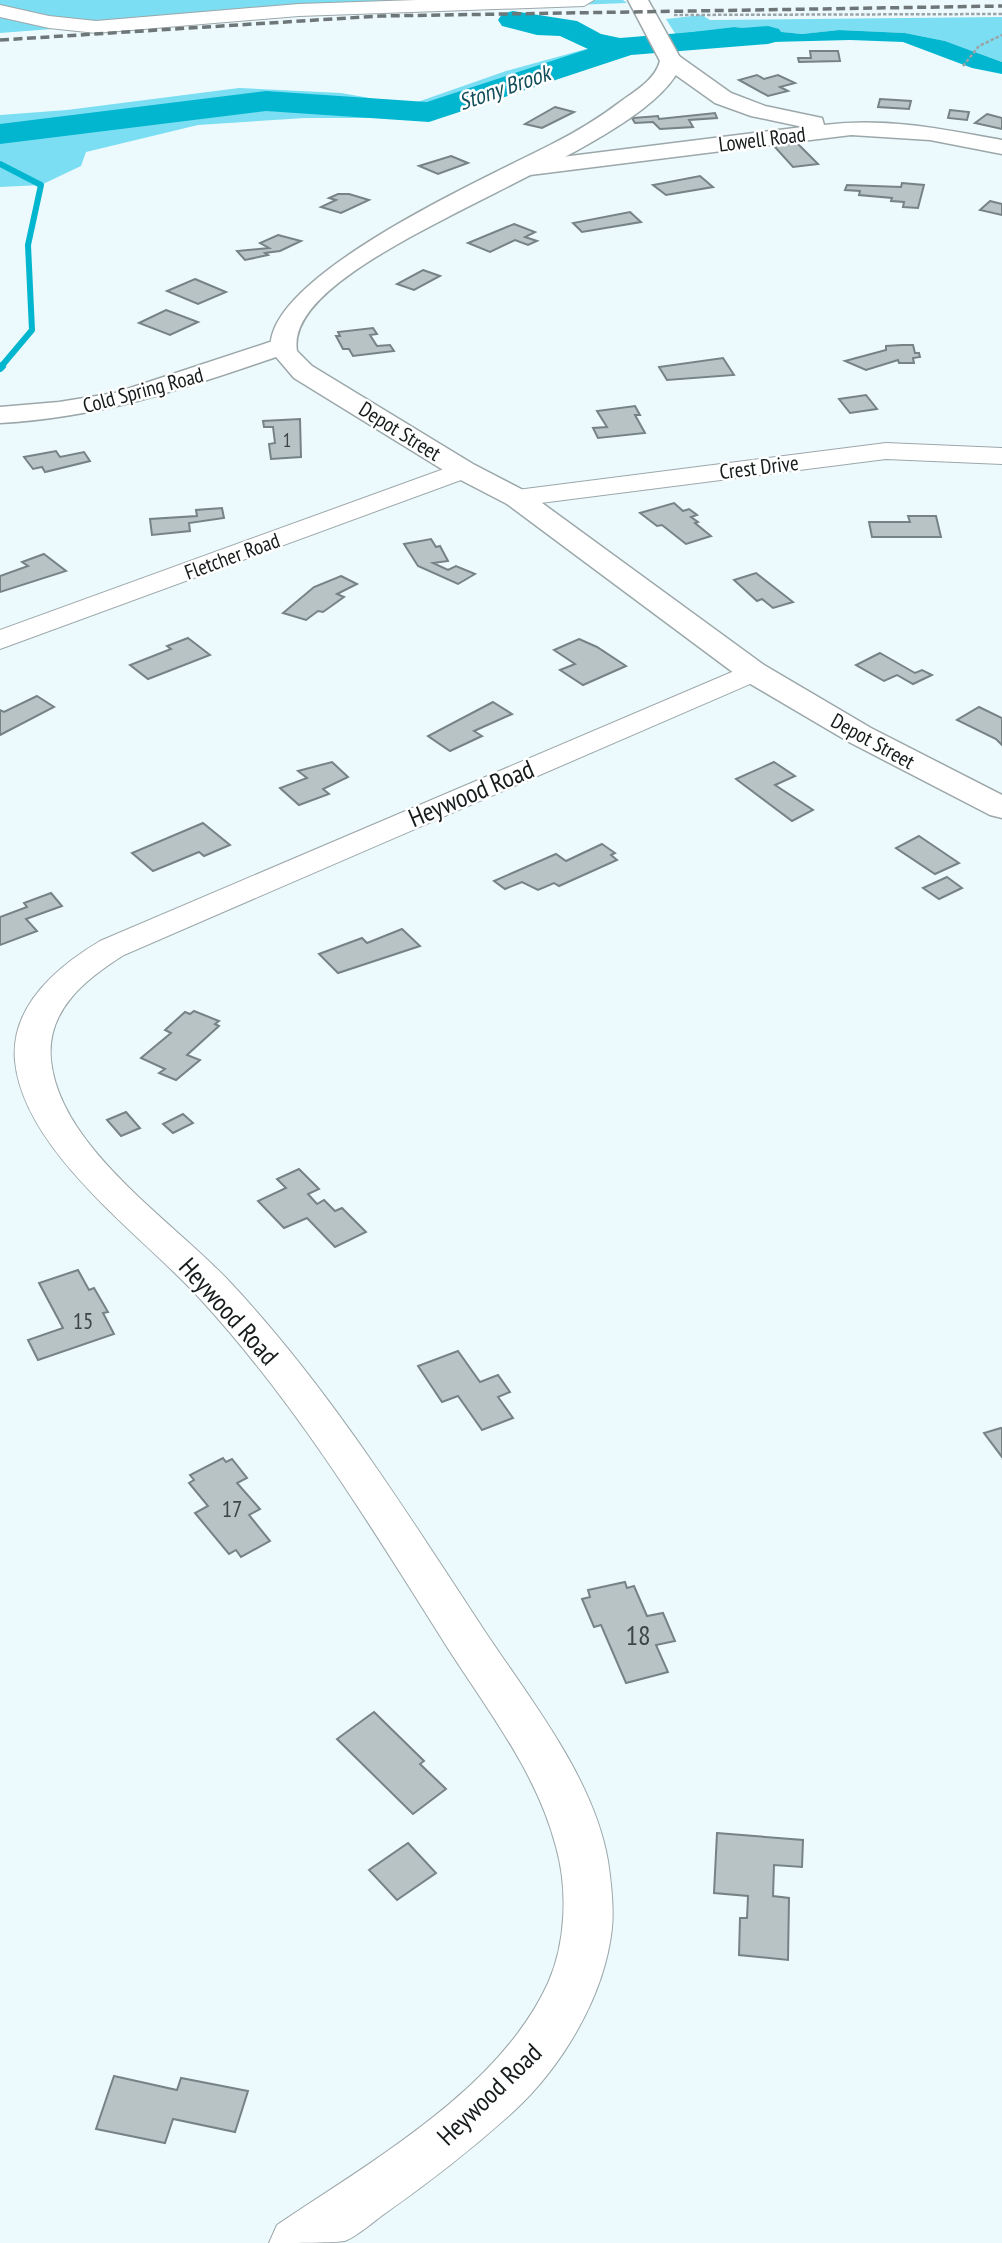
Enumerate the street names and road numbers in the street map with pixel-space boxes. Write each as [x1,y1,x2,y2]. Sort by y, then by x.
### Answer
street label: Lowell Road [717,120,807,158]
street label: Cold Spring Road [80,361,206,419]
street label: Depot Street [354,395,446,467]
street label: Crest Drive [718,449,800,485]
street label: Fletcher Road [181,526,283,586]
street label: Depot Street [826,707,920,775]
street label: Heywood Road [403,752,539,834]
street label: Heywood Road [172,1251,286,1371]
street label: Heywood Road [430,2036,548,2152]

